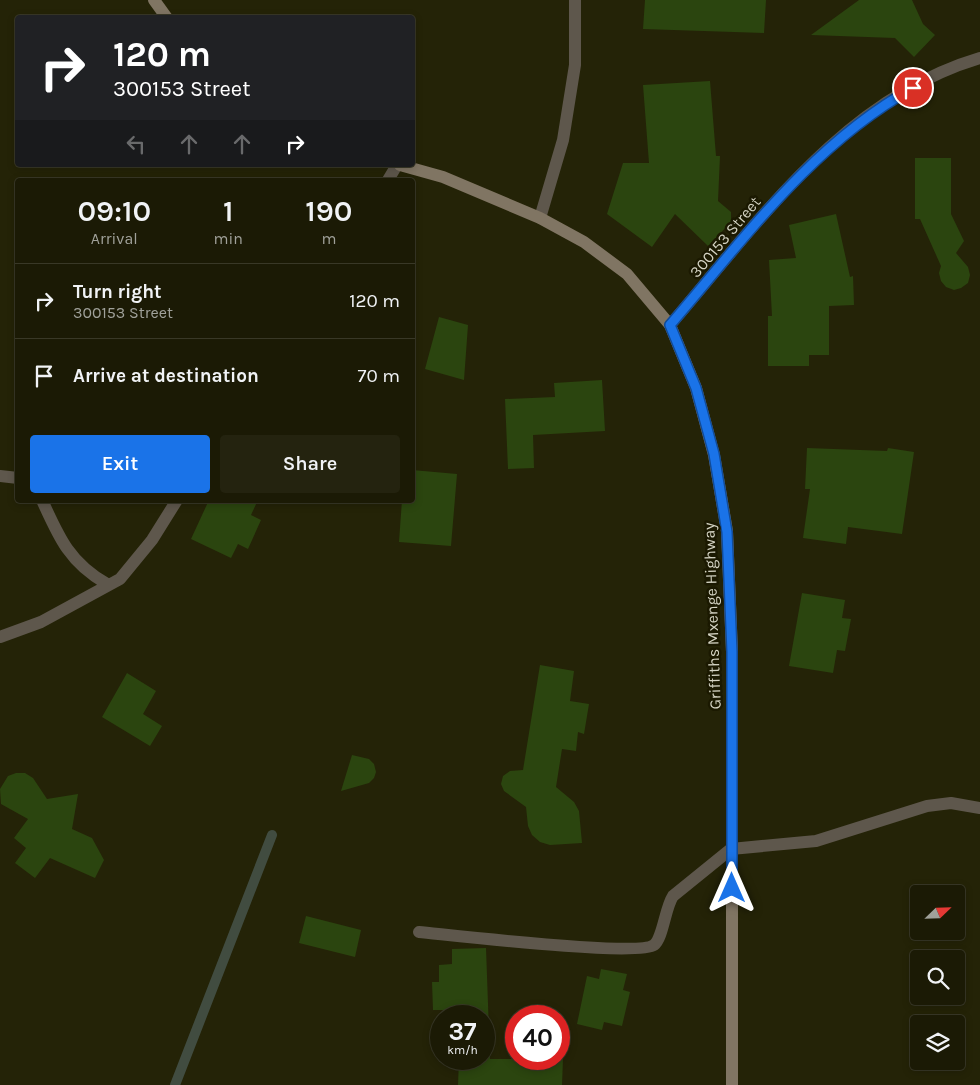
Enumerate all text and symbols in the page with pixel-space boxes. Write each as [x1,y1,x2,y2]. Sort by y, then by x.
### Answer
text: 120 m [113,34,211,75]
icon: right [30,35,95,100]
pin [892,67,934,109]
icon: arrive [899,74,927,102]
text: 300153 Street [113,76,250,102]
icon: left [122,130,150,158]
icon: ahead [175,130,203,158]
icon: ahead [228,130,256,158]
icon: right [281,130,309,158]
text: 09:10 [77,193,151,229]
text: 1 [223,193,233,229]
text: 190 [305,193,353,229]
street label: 300153 Street [686,193,764,281]
text: Arrival [91,229,138,248]
text: min [214,229,243,248]
text: m [321,229,336,248]
text: Turn right [73,281,162,303]
icon: right [30,287,58,315]
text: 120 m [349,290,400,312]
text: 300153 Street [73,303,173,322]
icon: arrive [30,362,58,390]
text: Arrive at destination [73,365,259,387]
text: 70 m [358,365,400,387]
button: Exit [30,435,210,493]
button: Share [220,435,400,493]
street label: Griffiths Mxenge Highway [699,522,725,710]
position arrow [705,861,757,913]
north arrow [910,885,965,940]
map controls [910,885,965,1070]
button: search [910,950,965,1005]
speed limit sign: 40 [505,1005,570,1070]
button: layers [910,1015,965,1070]
text: 37 [448,1017,476,1046]
text: km/h [447,1043,478,1057]

